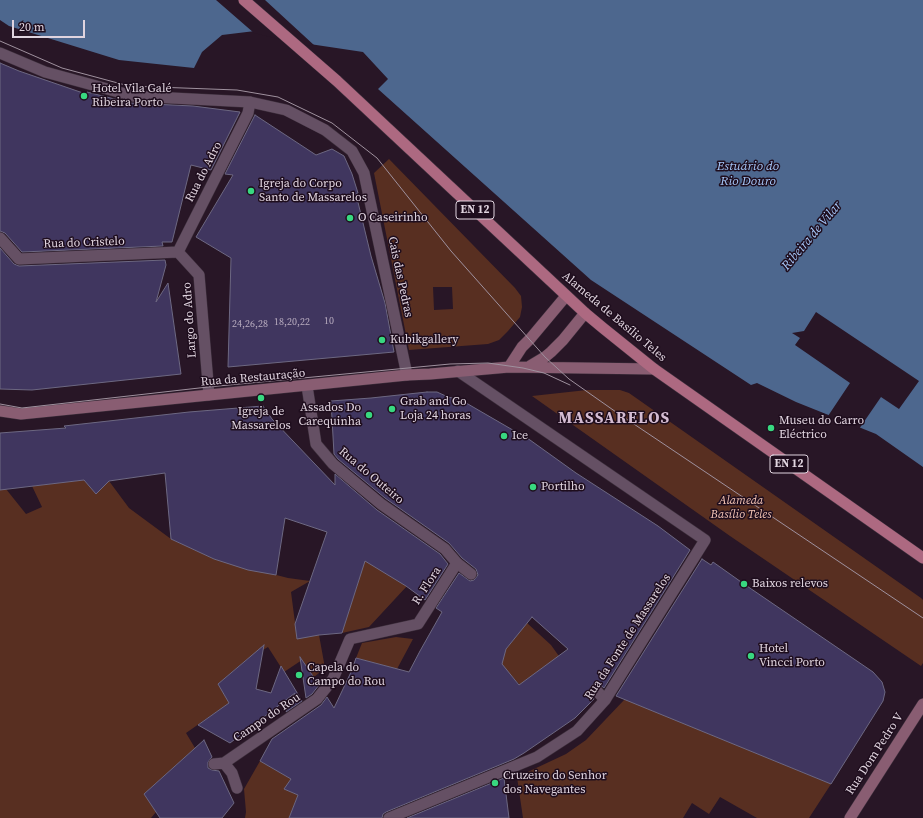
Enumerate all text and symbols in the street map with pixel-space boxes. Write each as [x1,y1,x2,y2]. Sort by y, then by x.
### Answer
scale bar [14,12,87,38]
text: 20 m [19,19,45,35]
place label: Hotel Vila Galé Ribeira Porto [92,82,172,110]
marker: Hotel Vila Galé Ribeira Porto [79,91,89,101]
street label: Rua do Adro [183,139,225,205]
water label: Estuário do Rio Douro [717,159,779,190]
place label: Igreja do Corpo Santo de Massarelos [259,177,367,205]
marker: Igreja do Corpo Santo de Massarelos [246,186,256,196]
water label: Ribeira de Vilar [779,198,845,274]
road number: EN 12 [456,201,494,219]
place label: O Caseirinho [358,211,428,225]
marker: O Caseirinho [345,213,355,223]
street label: Rua do Cristelo [43,234,125,252]
street label: Cais das Pedras [384,235,416,319]
street label: Alameda de Basílio Teles [559,269,669,365]
street label: Largo do Adro [180,282,200,358]
house number: 10 [324,315,334,327]
house number: 18,20,22 [274,316,310,328]
house number: 24,26,28 [232,318,268,330]
place label: Kubikgallery [390,333,459,347]
marker: Kubikgallery [377,335,387,345]
street label: Rua da Restauração [200,366,306,390]
marker: Igreja de Massarelos [256,393,266,403]
place label: Grab and Go Loja 24 horas [400,395,471,423]
place label: Assados Do Carequinha [298,401,361,429]
marker: Grab and Go Loja 24 horas [387,404,397,414]
place label: Igreja de Massarelos [231,405,291,433]
district label: MASSARELOS [558,409,670,429]
marker: Assados Do Carequinha [364,410,374,420]
place label: Museu do Carro Eléctrico [779,414,864,442]
marker: Museu do Carro Eléctrico [766,423,776,433]
place label: Ice [512,429,528,443]
marker: Ice [499,431,509,441]
street label: Rua do Outeiro [336,445,406,507]
road number: EN 12 [770,455,808,473]
place label: Portilho [541,480,585,494]
marker: Portilho [528,482,538,492]
park label: Alameda Basílio Teles [710,494,772,522]
street label: R. Flora [409,564,445,608]
street label: Rua da Fonte de Massarelos [582,571,674,703]
place label: Baixos relevos [752,577,828,591]
marker: Baixos relevos [739,579,749,589]
place label: Hotel Vincci Porto [759,642,825,670]
marker: Hotel Vincci Porto [746,651,756,661]
place label: Capela do Campo do Rou [307,661,385,689]
marker: Capela do Campo do Rou [294,670,304,680]
street label: Campo do Rou [231,690,303,746]
street label: Rua Dom Pedro V [843,710,907,798]
place label: Cruzeiro do Senhor dos Navegantes [503,769,607,797]
marker: Cruzeiro do Senhor dos Navegantes [490,778,500,788]

